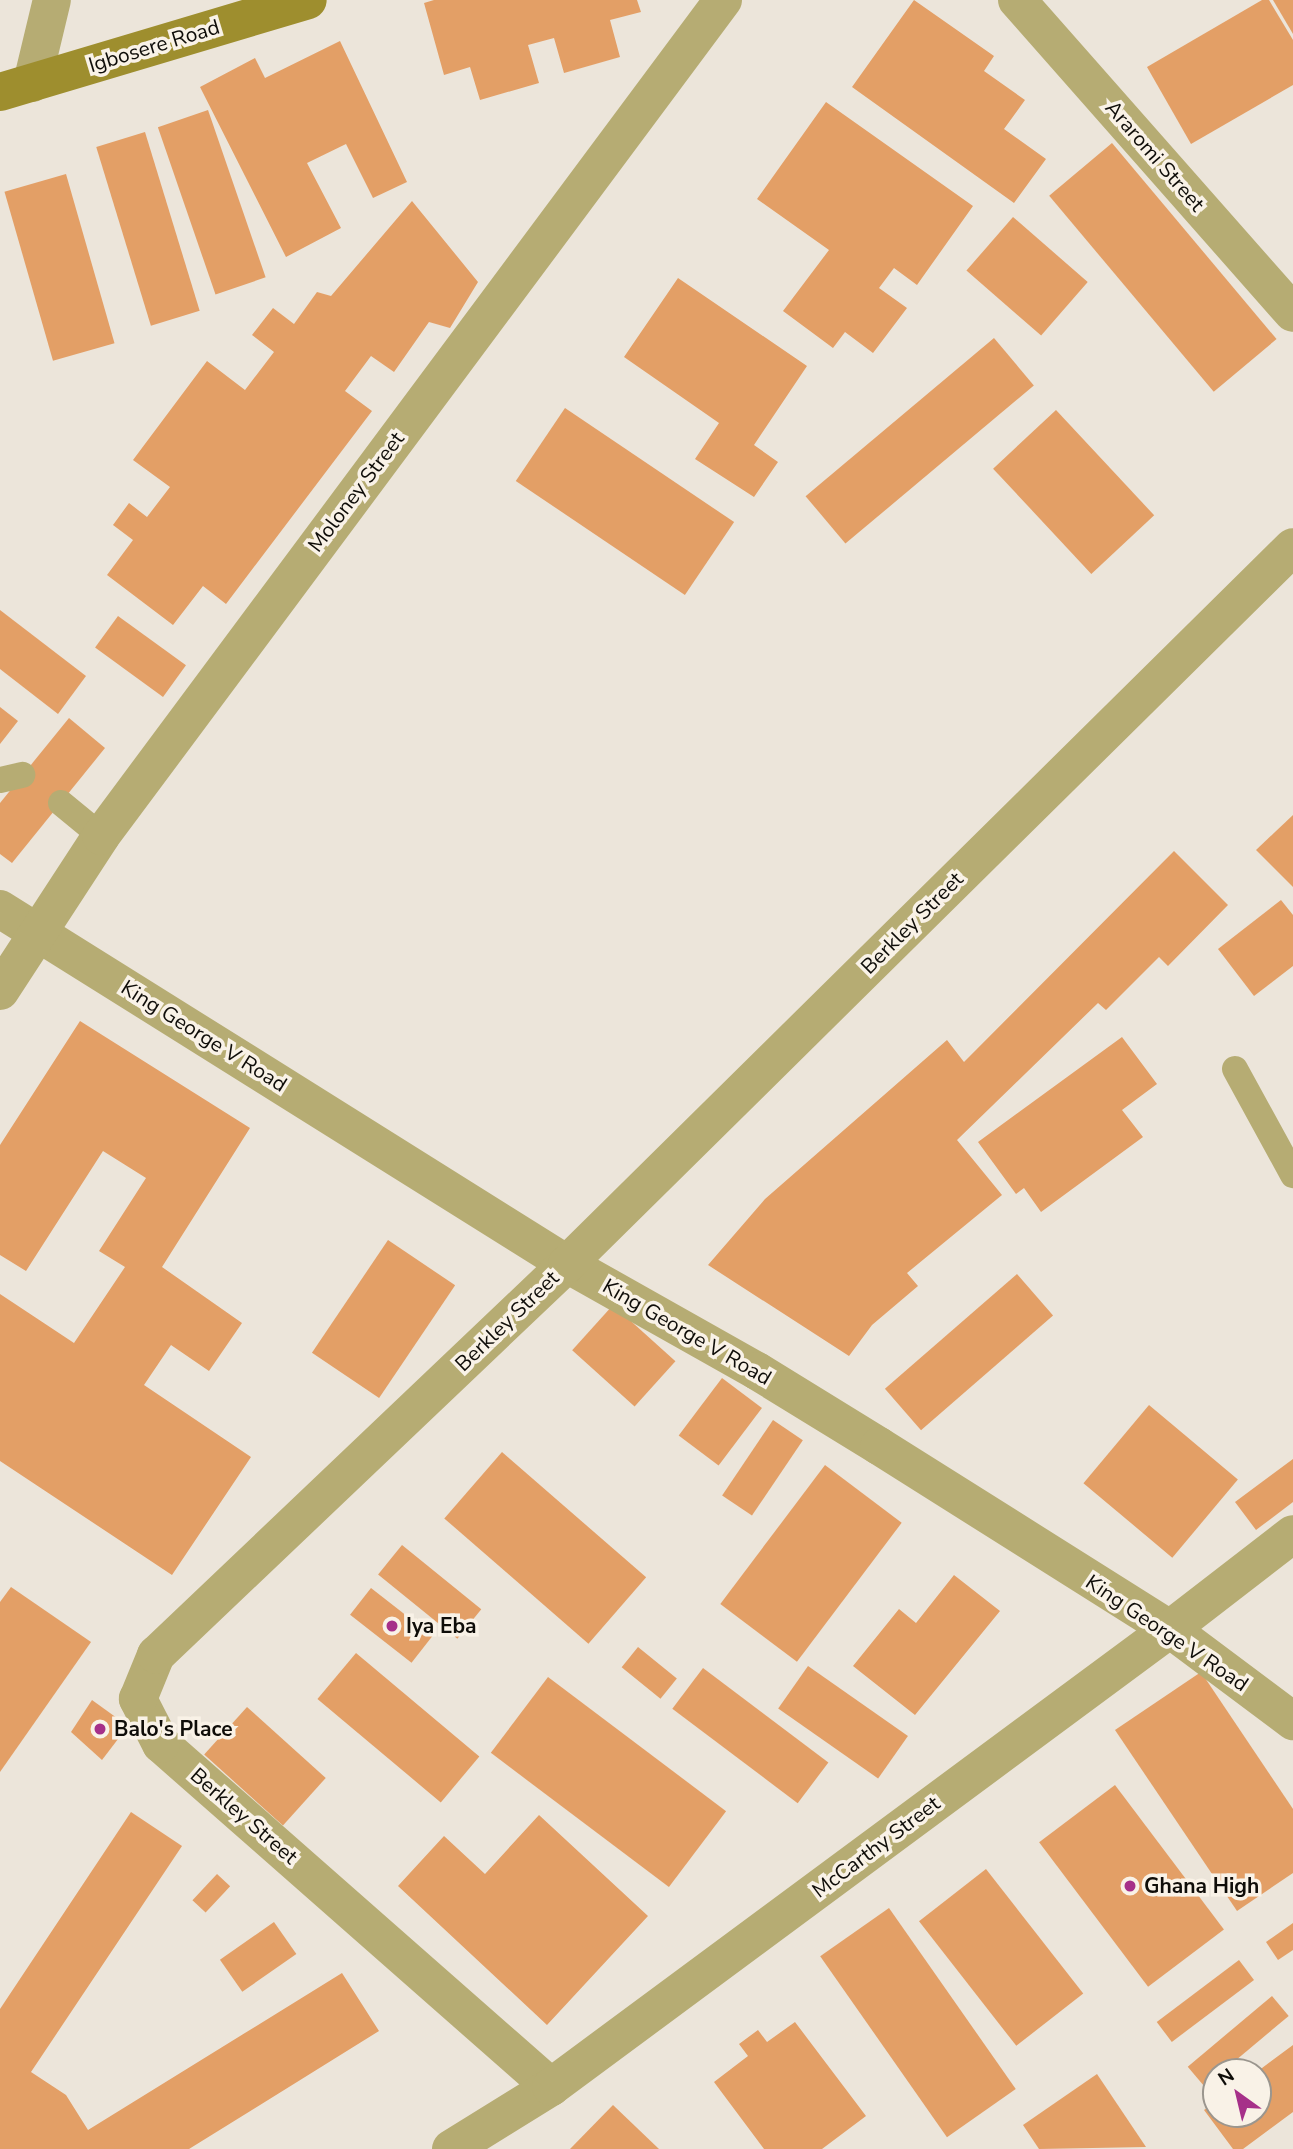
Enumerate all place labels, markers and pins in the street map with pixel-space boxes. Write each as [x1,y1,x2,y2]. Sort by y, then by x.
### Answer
place label: Iya Eba [406,1613,477,1639]
marker: Iya Eba [384,1618,400,1634]
place label: Balo's Place [114,1716,233,1742]
marker: Balo's Place [92,1721,108,1737]
place label: Ghana High [1144,1873,1259,1899]
marker: Ghana High [1122,1878,1138,1894]

